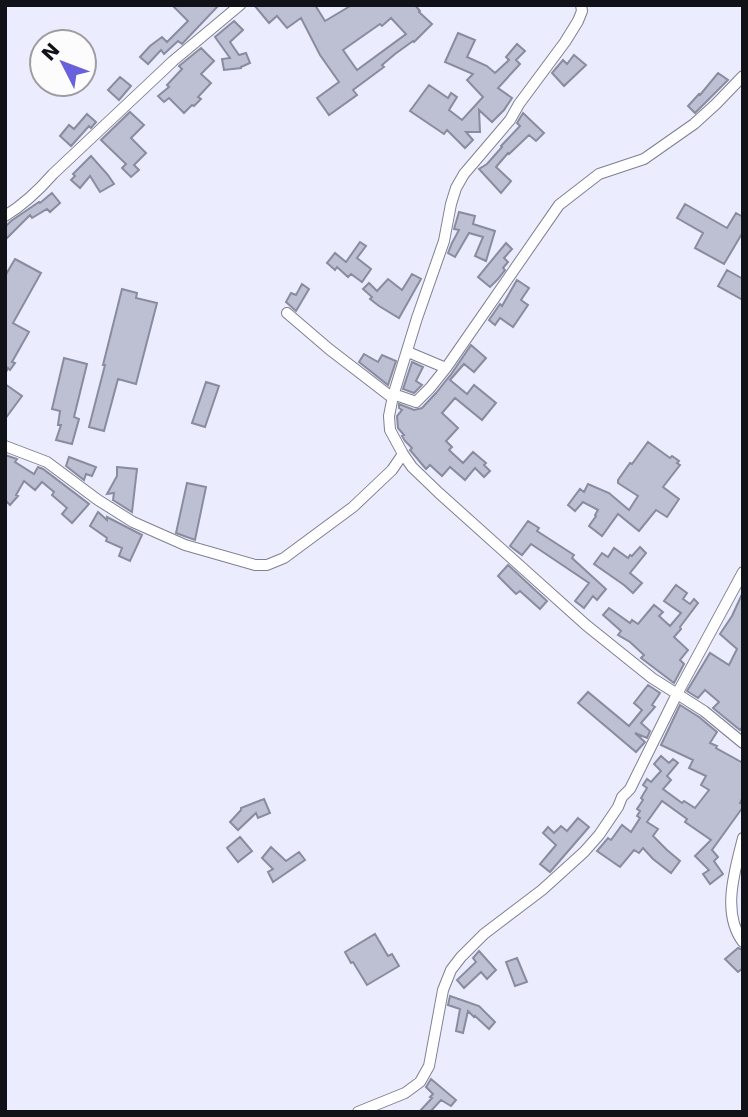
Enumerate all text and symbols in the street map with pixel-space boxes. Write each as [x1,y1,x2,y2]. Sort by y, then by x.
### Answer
north arrow [28,28,98,98]
text: N [37,38,64,65]

